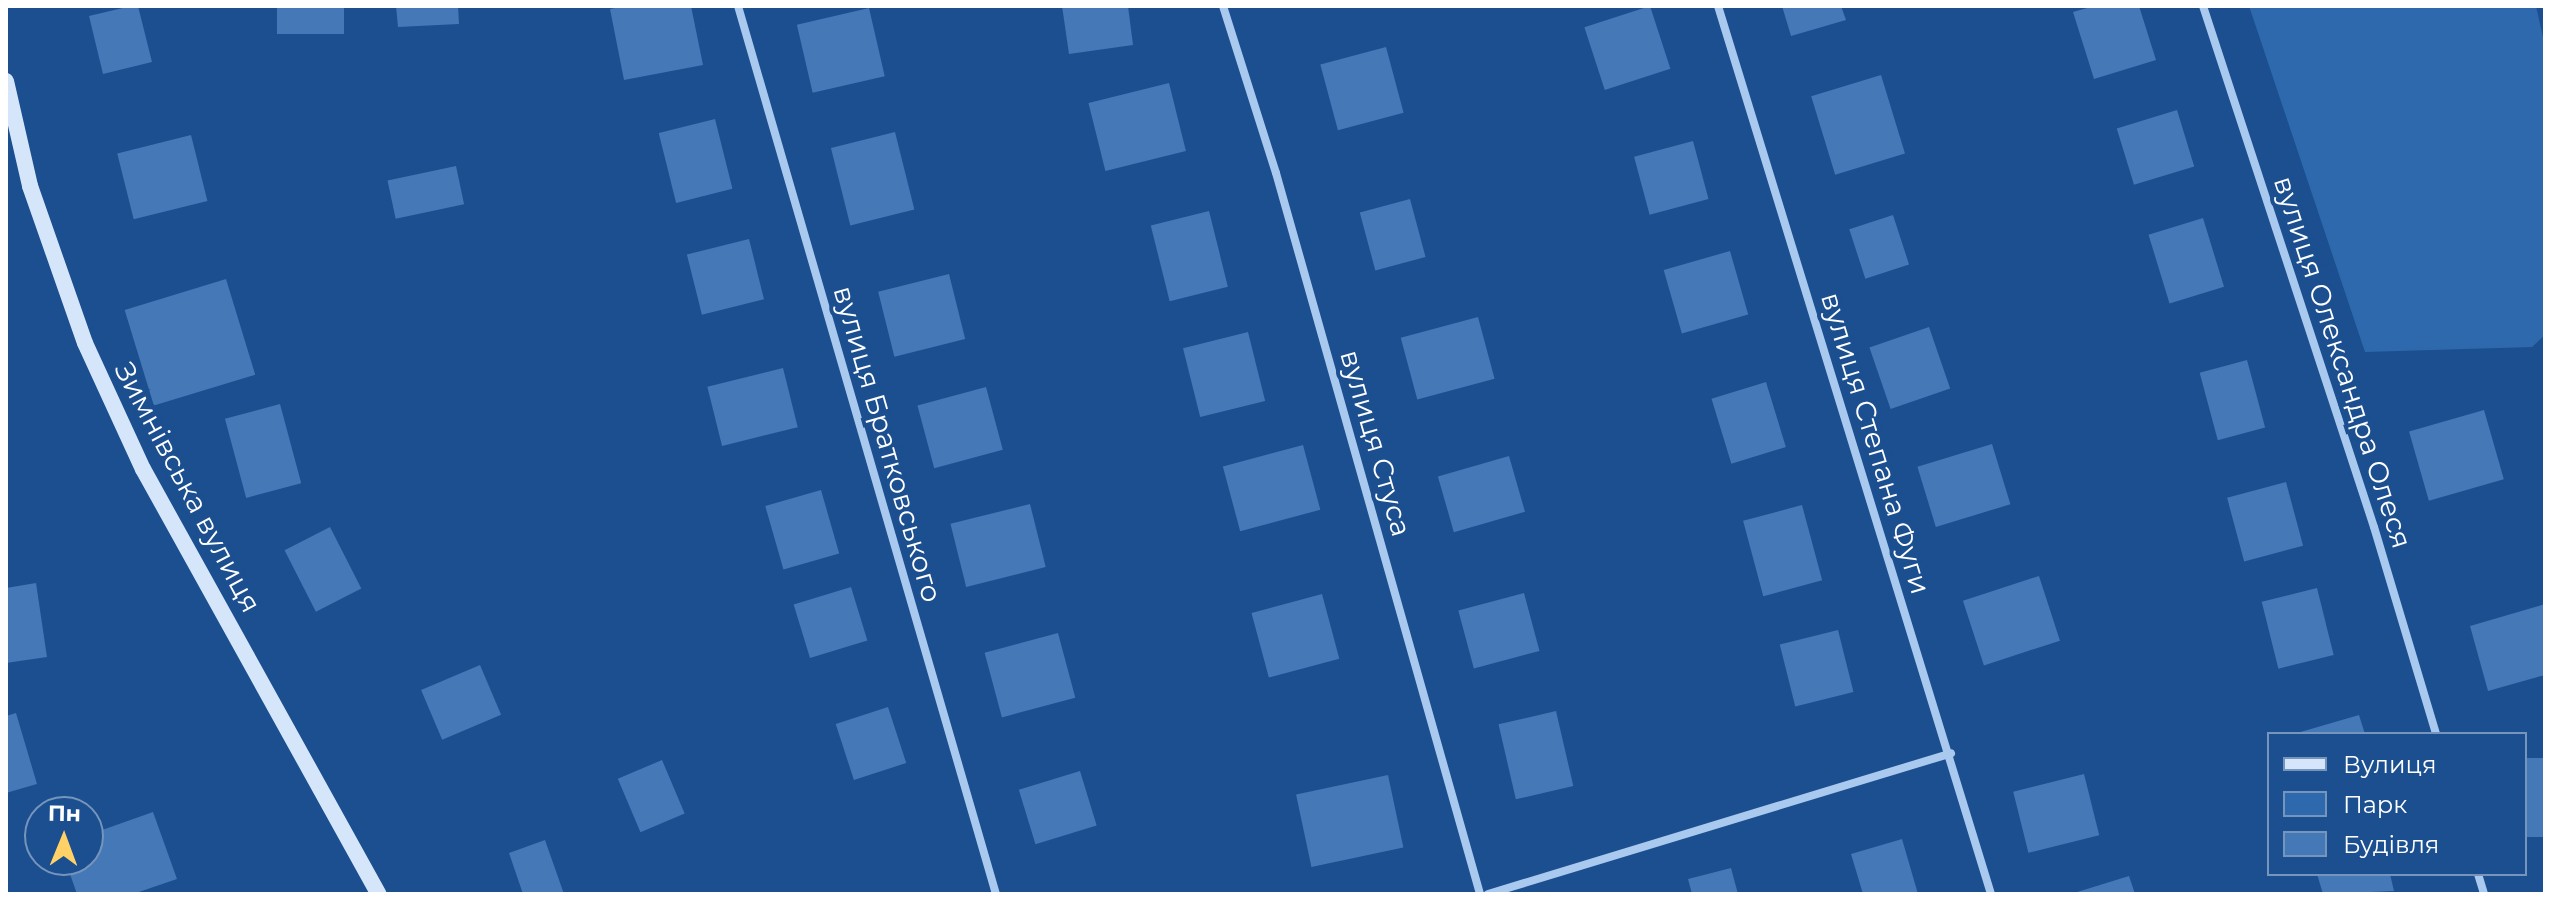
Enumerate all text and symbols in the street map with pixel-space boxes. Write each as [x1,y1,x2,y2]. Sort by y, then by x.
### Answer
street label: вулиця Олександра Олеся [2267,172,2419,552]
street label: вулиця Братковського [827,282,949,606]
street label: вулиця Степана Фуги [1814,288,1938,598]
street label: вулиця Стуса [1333,346,1419,540]
street label: Зимнівська вулиця [108,356,268,618]
legend [2267,732,2527,876]
text: Вулиця [2343,750,2436,779]
text: Парк [2343,790,2407,819]
north arrow [24,796,104,876]
text: Пн [48,800,81,827]
text: Будівля [2343,830,2439,859]

